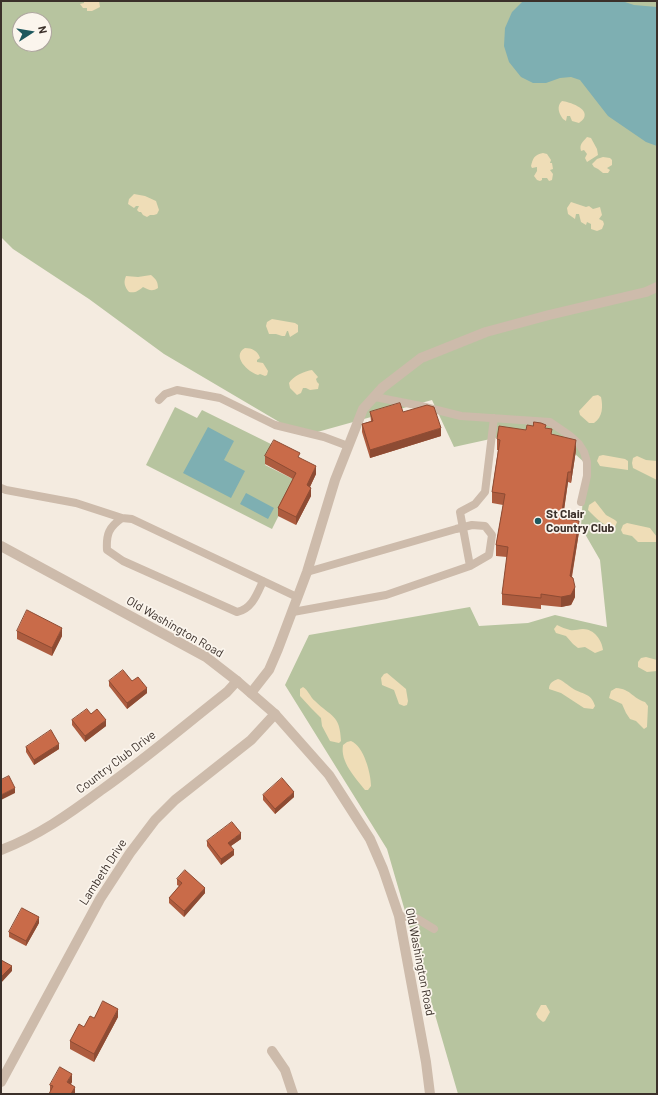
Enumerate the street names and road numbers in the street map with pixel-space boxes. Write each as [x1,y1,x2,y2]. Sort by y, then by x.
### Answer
street label: Old Washington Road [124,593,226,661]
street label: Country Club Drive [73,727,159,797]
street label: Lambeth Drive [76,836,130,908]
street label: Old Washington Road [402,907,438,1017]

